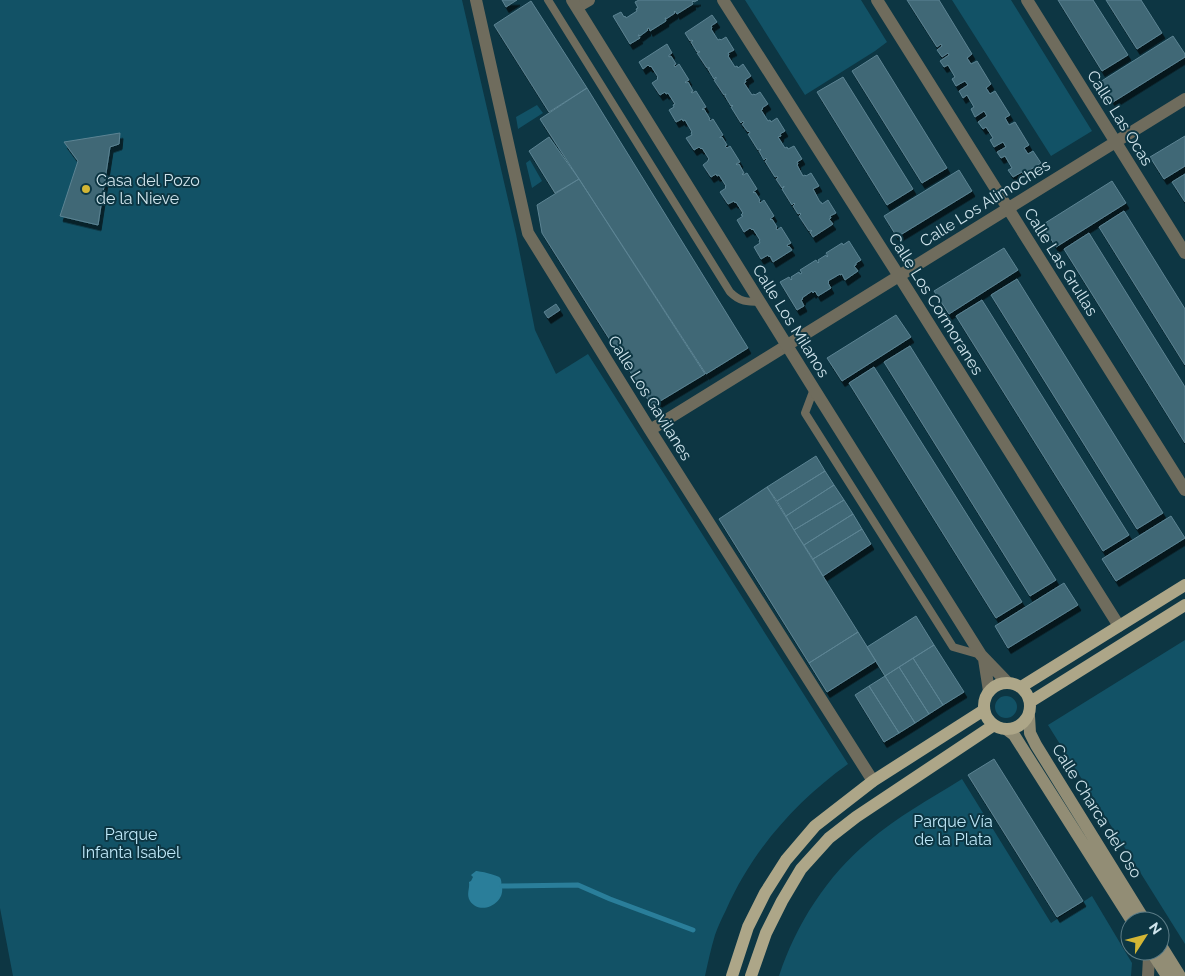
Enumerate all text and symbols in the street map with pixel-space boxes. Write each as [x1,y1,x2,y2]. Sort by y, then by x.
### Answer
street label: Calle Las Ocas [1083,67,1157,169]
street label: Calle Los Alimoches [916,155,1054,251]
place label: Casa del Pozo de la Nieve [96,171,200,208]
marker: Casa del Pozo de la Nieve [80,183,92,195]
street label: Calle Las Grullas [1020,205,1102,320]
street label: Calle Los Cormoranes [885,230,988,379]
street label: Calle Los Milanos [749,261,834,381]
street label: Calle Los Gavilanes [604,332,696,464]
street label: Calle Charca del Oso [1048,740,1146,882]
park label: Parque Vía de la Plata [913,812,993,849]
park label: Parque Infanta Isabel [82,825,181,862]
north arrow [1120,911,1170,961]
text: N [1146,919,1165,937]

